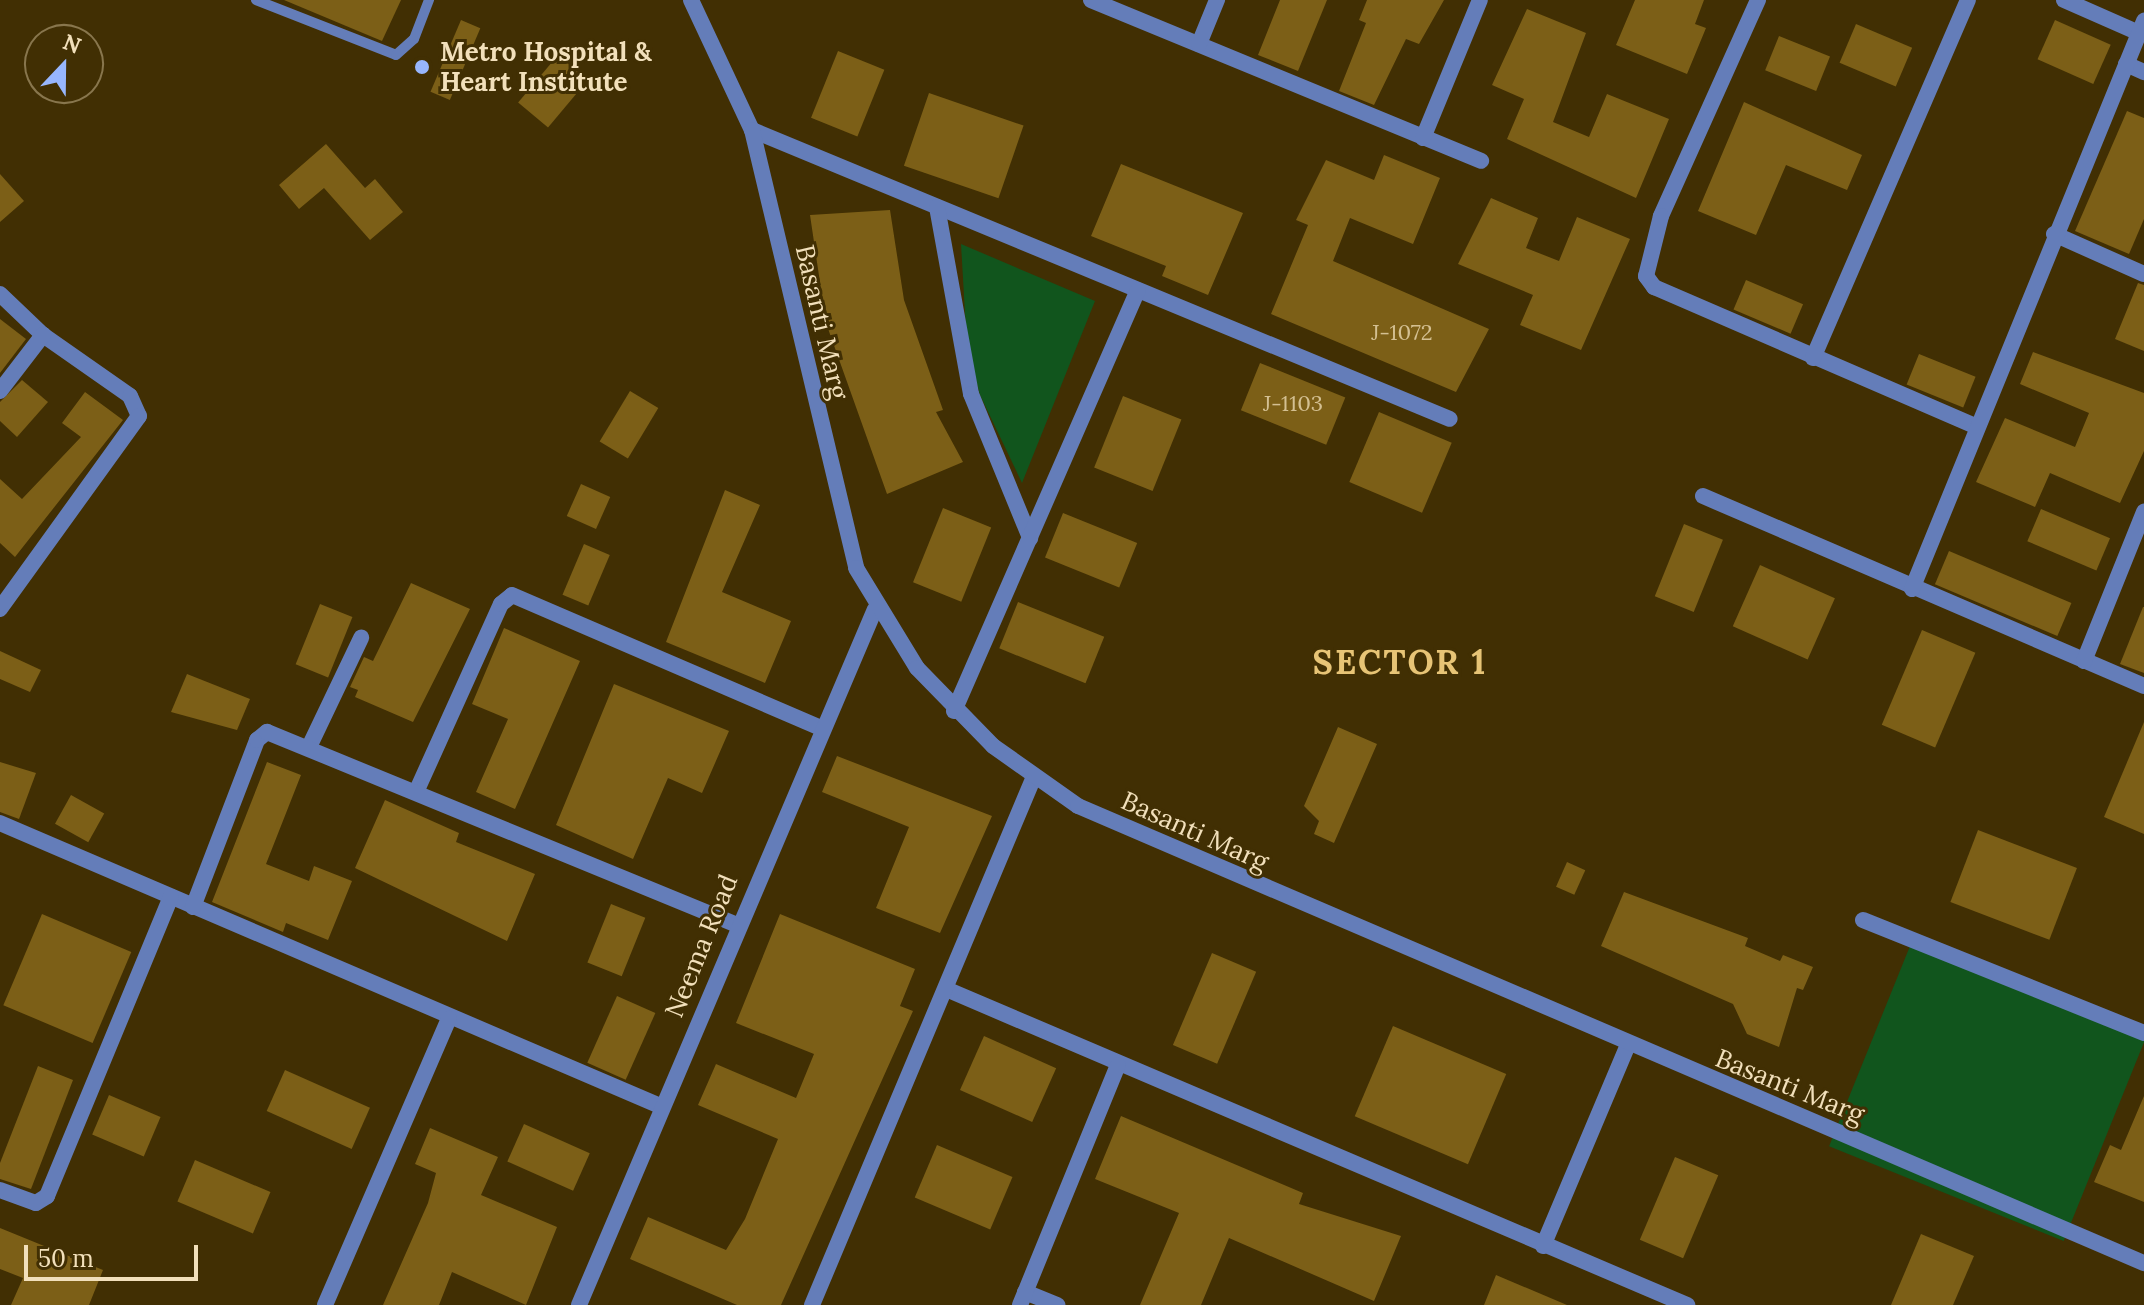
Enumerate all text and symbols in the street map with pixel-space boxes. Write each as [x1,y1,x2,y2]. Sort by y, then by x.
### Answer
north arrow [24,24,104,104]
text: N [59,27,85,60]
place label: Metro Hospital & Heart Institute [440,36,652,98]
marker: Metro Hospital & Heart Institute [411,56,433,78]
street label: Basanti Marg [789,242,855,402]
house number: J-1072 [1371,320,1433,346]
house number: J-1103 [1263,391,1323,417]
district label: SECTOR 1 [1313,642,1487,682]
street label: Basanti Marg [1117,785,1273,877]
street label: Neema Road [658,870,744,1022]
street label: Basanti Marg [1711,1042,1869,1130]
scale bar [28,1229,202,1279]
text: 50 m [38,1243,94,1274]

